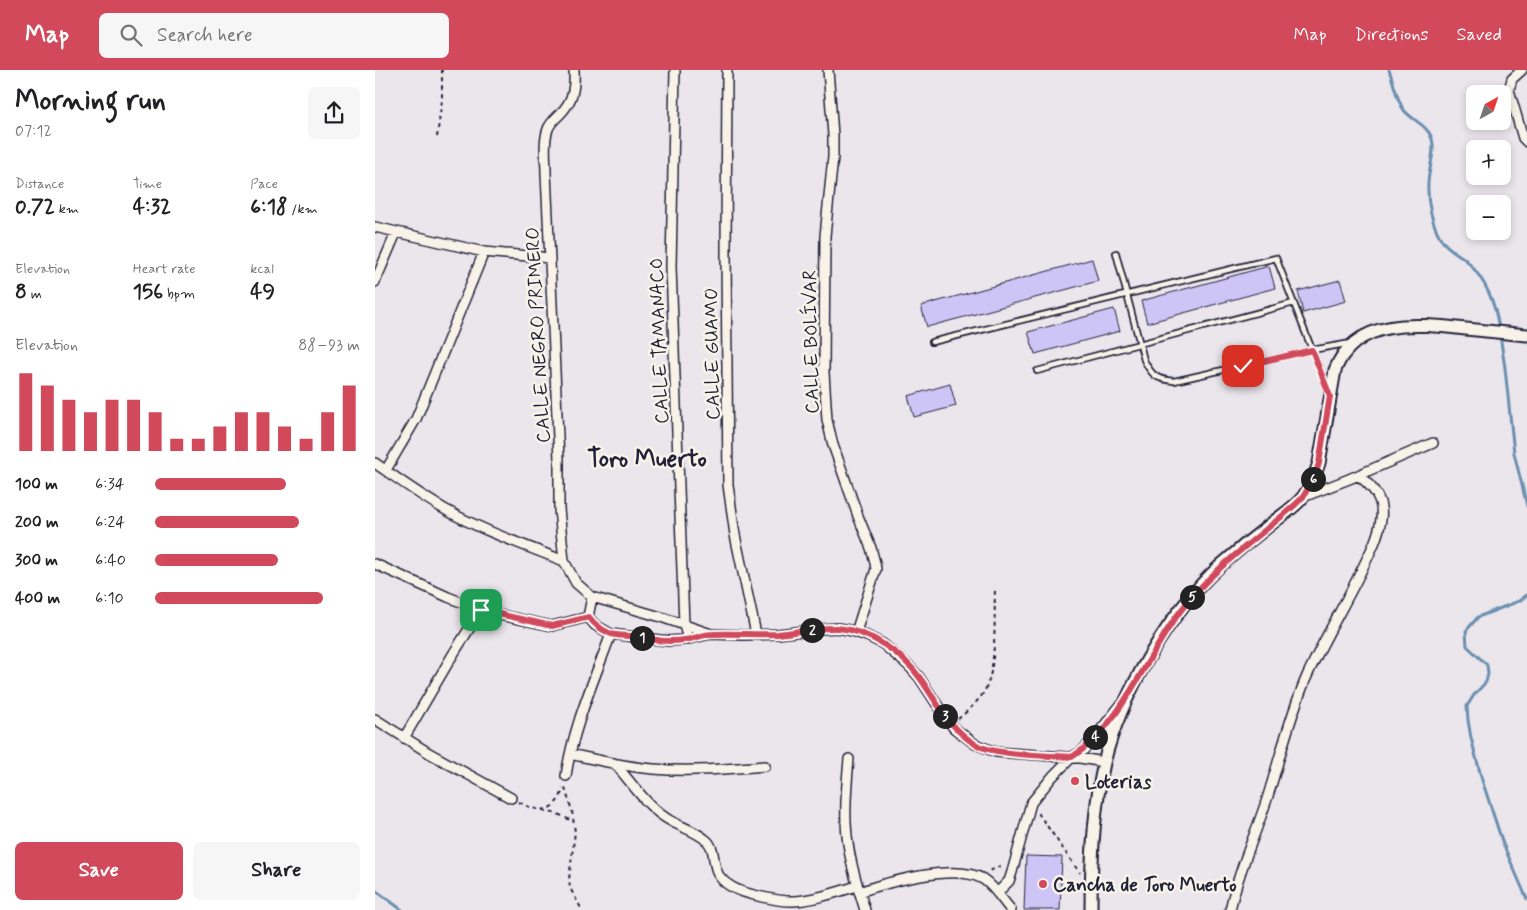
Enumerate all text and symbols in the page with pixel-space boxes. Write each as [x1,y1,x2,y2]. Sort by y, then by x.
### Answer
search box [99,13,449,58]
text: Map [25,20,69,51]
icon: search [117,21,145,49]
text: Search here [157,23,253,48]
text: Map [1294,23,1327,47]
text: Directions [1355,23,1429,47]
text: Saved [1457,23,1502,47]
text: Morning run [15,83,166,120]
north arrow [1466,85,1511,130]
map controls [1466,85,1511,240]
button: share [308,87,360,139]
text: 07:12 [15,121,52,142]
button: + [1466,140,1511,185]
text: Distance [15,175,64,193]
text: Time [133,175,162,193]
text: Pace [250,175,278,193]
text: 0.72 [15,193,55,221]
text: 4:32 [133,193,171,221]
text: 6:18 [250,193,288,221]
button: − [1466,195,1511,240]
text: km [55,200,79,218]
text: /km [288,200,318,218]
street label: CALLE NEGRO PRIMERO [520,226,557,444]
street label: CALLE TAMANACO [644,257,675,424]
text: Elevation [15,260,70,278]
text: Heart rate [133,260,196,278]
text: kcal [250,260,274,278]
street label: CALLE BOLÍVAR [797,270,825,414]
text: 8 [15,278,27,306]
text: 156 [133,278,163,306]
text: 49 [250,278,275,306]
text: m [27,285,42,303]
text: bpm [163,285,195,303]
street label: CALLE GUAMO [699,288,726,420]
text: Elevation [15,335,78,356]
text: 88–93 m [298,335,360,356]
pin [1222,345,1264,387]
icon: check [1229,352,1257,380]
district label: Toro Muerto [587,444,707,475]
pin: 6 [1301,466,1325,492]
text: 6 [1310,470,1317,488]
text: 100 m [15,474,58,495]
text: 6:34 [95,474,124,495]
text: 200 m [15,512,59,533]
text: 6:24 [95,512,125,533]
text: 300 m [15,550,58,571]
text: 6:40 [95,550,126,571]
pin: 5 [1179,584,1205,610]
text: 400 m [15,588,60,609]
text: 6:10 [95,588,124,609]
text: 5 [1188,588,1197,606]
pin [460,589,502,631]
icon: arrive [467,596,495,624]
pin: 2 [799,618,825,642]
text: 2 [809,621,816,639]
pin: 1 [629,626,655,650]
text: 1 [639,629,646,647]
pin: 3 [933,704,957,728]
text: 3 [942,707,949,725]
pin: 4 [1083,724,1107,750]
text: 4 [1091,728,1100,746]
place label: Loterias [1085,770,1152,795]
marker: Loterias [1069,775,1081,787]
button: Save [15,842,183,900]
button: Share [193,842,360,900]
place label: Cancha de Toro Muerto [1053,873,1237,898]
marker: Cancha de Toro Muerto [1037,878,1049,890]

